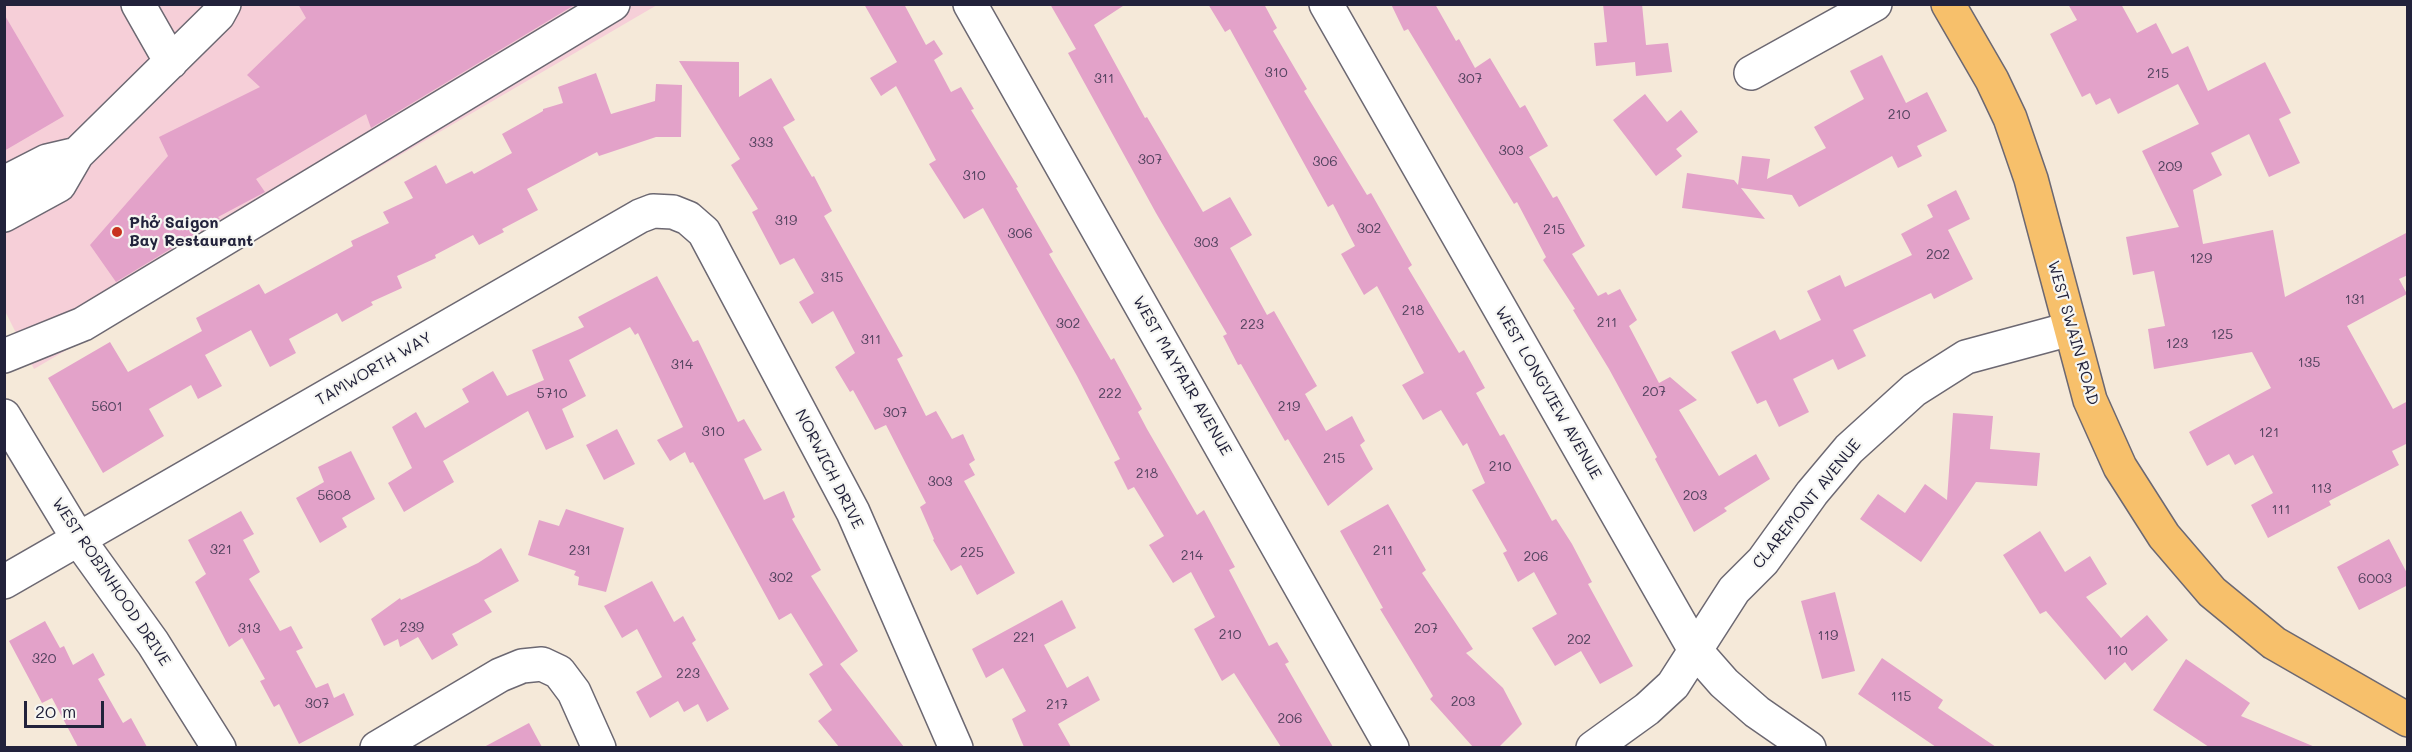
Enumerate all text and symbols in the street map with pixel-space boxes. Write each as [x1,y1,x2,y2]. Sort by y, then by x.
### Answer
house number: 310 [1264,65,1288,81]
house number: 215 [2147,66,2169,82]
house number: 311 [1094,71,1114,87]
house number: 307 [1458,71,1482,87]
house number: 210 [1888,107,1910,123]
house number: 333 [749,135,773,151]
house number: 303 [1498,143,1524,159]
house number: 307 [1138,152,1162,168]
house number: 306 [1312,154,1338,170]
house number: 209 [2158,159,2182,175]
house number: 310 [962,168,986,184]
place label: Phở Saigon Bay Restaurant [129,213,253,251]
house number: 319 [775,213,797,229]
house number: 302 [1357,221,1381,237]
house number: 215 [1543,222,1565,238]
marker: Phở Saigon Bay Restaurant [110,225,124,239]
house number: 306 [1007,226,1033,242]
house number: 303 [1193,235,1219,251]
house number: 202 [1926,247,1950,263]
house number: 129 [2190,251,2212,267]
street label: WEST SWAIN ROAD [2043,259,2103,407]
house number: 315 [821,270,843,286]
house number: 131 [2345,292,2365,308]
street label: WEST MAYFAIR AVENUE [1128,293,1236,459]
house number: 218 [1402,303,1424,319]
street label: WEST LONGVIEW AVENUE [1491,303,1605,483]
house number: 211 [1597,315,1617,331]
house number: 302 [1056,316,1080,332]
house number: 223 [1240,317,1264,333]
house number: 125 [2211,327,2233,343]
street label: TAMWORTH WAY [313,328,435,410]
house number: 311 [861,332,881,348]
house number: 123 [2166,336,2188,352]
house number: 135 [2298,355,2320,371]
house number: 314 [671,357,693,373]
house number: 207 [1642,384,1666,400]
house number: 5710 [537,386,567,402]
house number: 222 [1098,386,1122,402]
house number: 5601 [91,399,123,415]
house number: 219 [1278,399,1300,415]
house number: 307 [883,405,907,421]
street label: NORWICH DRIVE [791,406,867,532]
house number: 310 [701,424,725,440]
house number: 121 [2259,425,2279,441]
street label: CLAREMONT AVENUE [1749,435,1865,573]
house number: 215 [1323,451,1345,467]
house number: 210 [1489,459,1511,475]
house number: 218 [1136,466,1158,482]
house number: 303 [927,474,953,490]
house number: 113 [2311,481,2331,497]
house number: 5608 [317,488,351,504]
house number: 203 [1683,488,1707,504]
street label: WEST ROBINHOOD DRIVE [48,494,174,670]
house number: 111 [2272,502,2290,518]
house number: 321 [210,542,232,558]
house number: 231 [569,543,591,559]
house number: 211 [1373,543,1393,559]
house number: 225 [960,545,984,561]
house number: 214 [1181,548,1203,564]
house number: 206 [1524,549,1548,565]
house number: 302 [769,570,793,586]
house number: 6003 [2358,571,2392,587]
house number: 239 [400,620,424,636]
house number: 313 [238,621,260,637]
house number: 207 [1414,621,1438,637]
house number: 210 [1219,627,1241,643]
house number: 119 [1818,628,1838,644]
house number: 221 [1013,630,1035,646]
house number: 202 [1567,632,1591,648]
house number: 110 [2106,643,2128,659]
house number: 320 [32,651,56,667]
house number: 223 [676,666,700,682]
scale bar [27,689,106,727]
house number: 115 [1891,689,1911,705]
house number: 203 [1451,694,1475,710]
house number: 307 [305,696,329,712]
house number: 217 [1046,697,1068,713]
text: 20 m [35,699,76,723]
house number: 206 [1278,711,1302,727]

